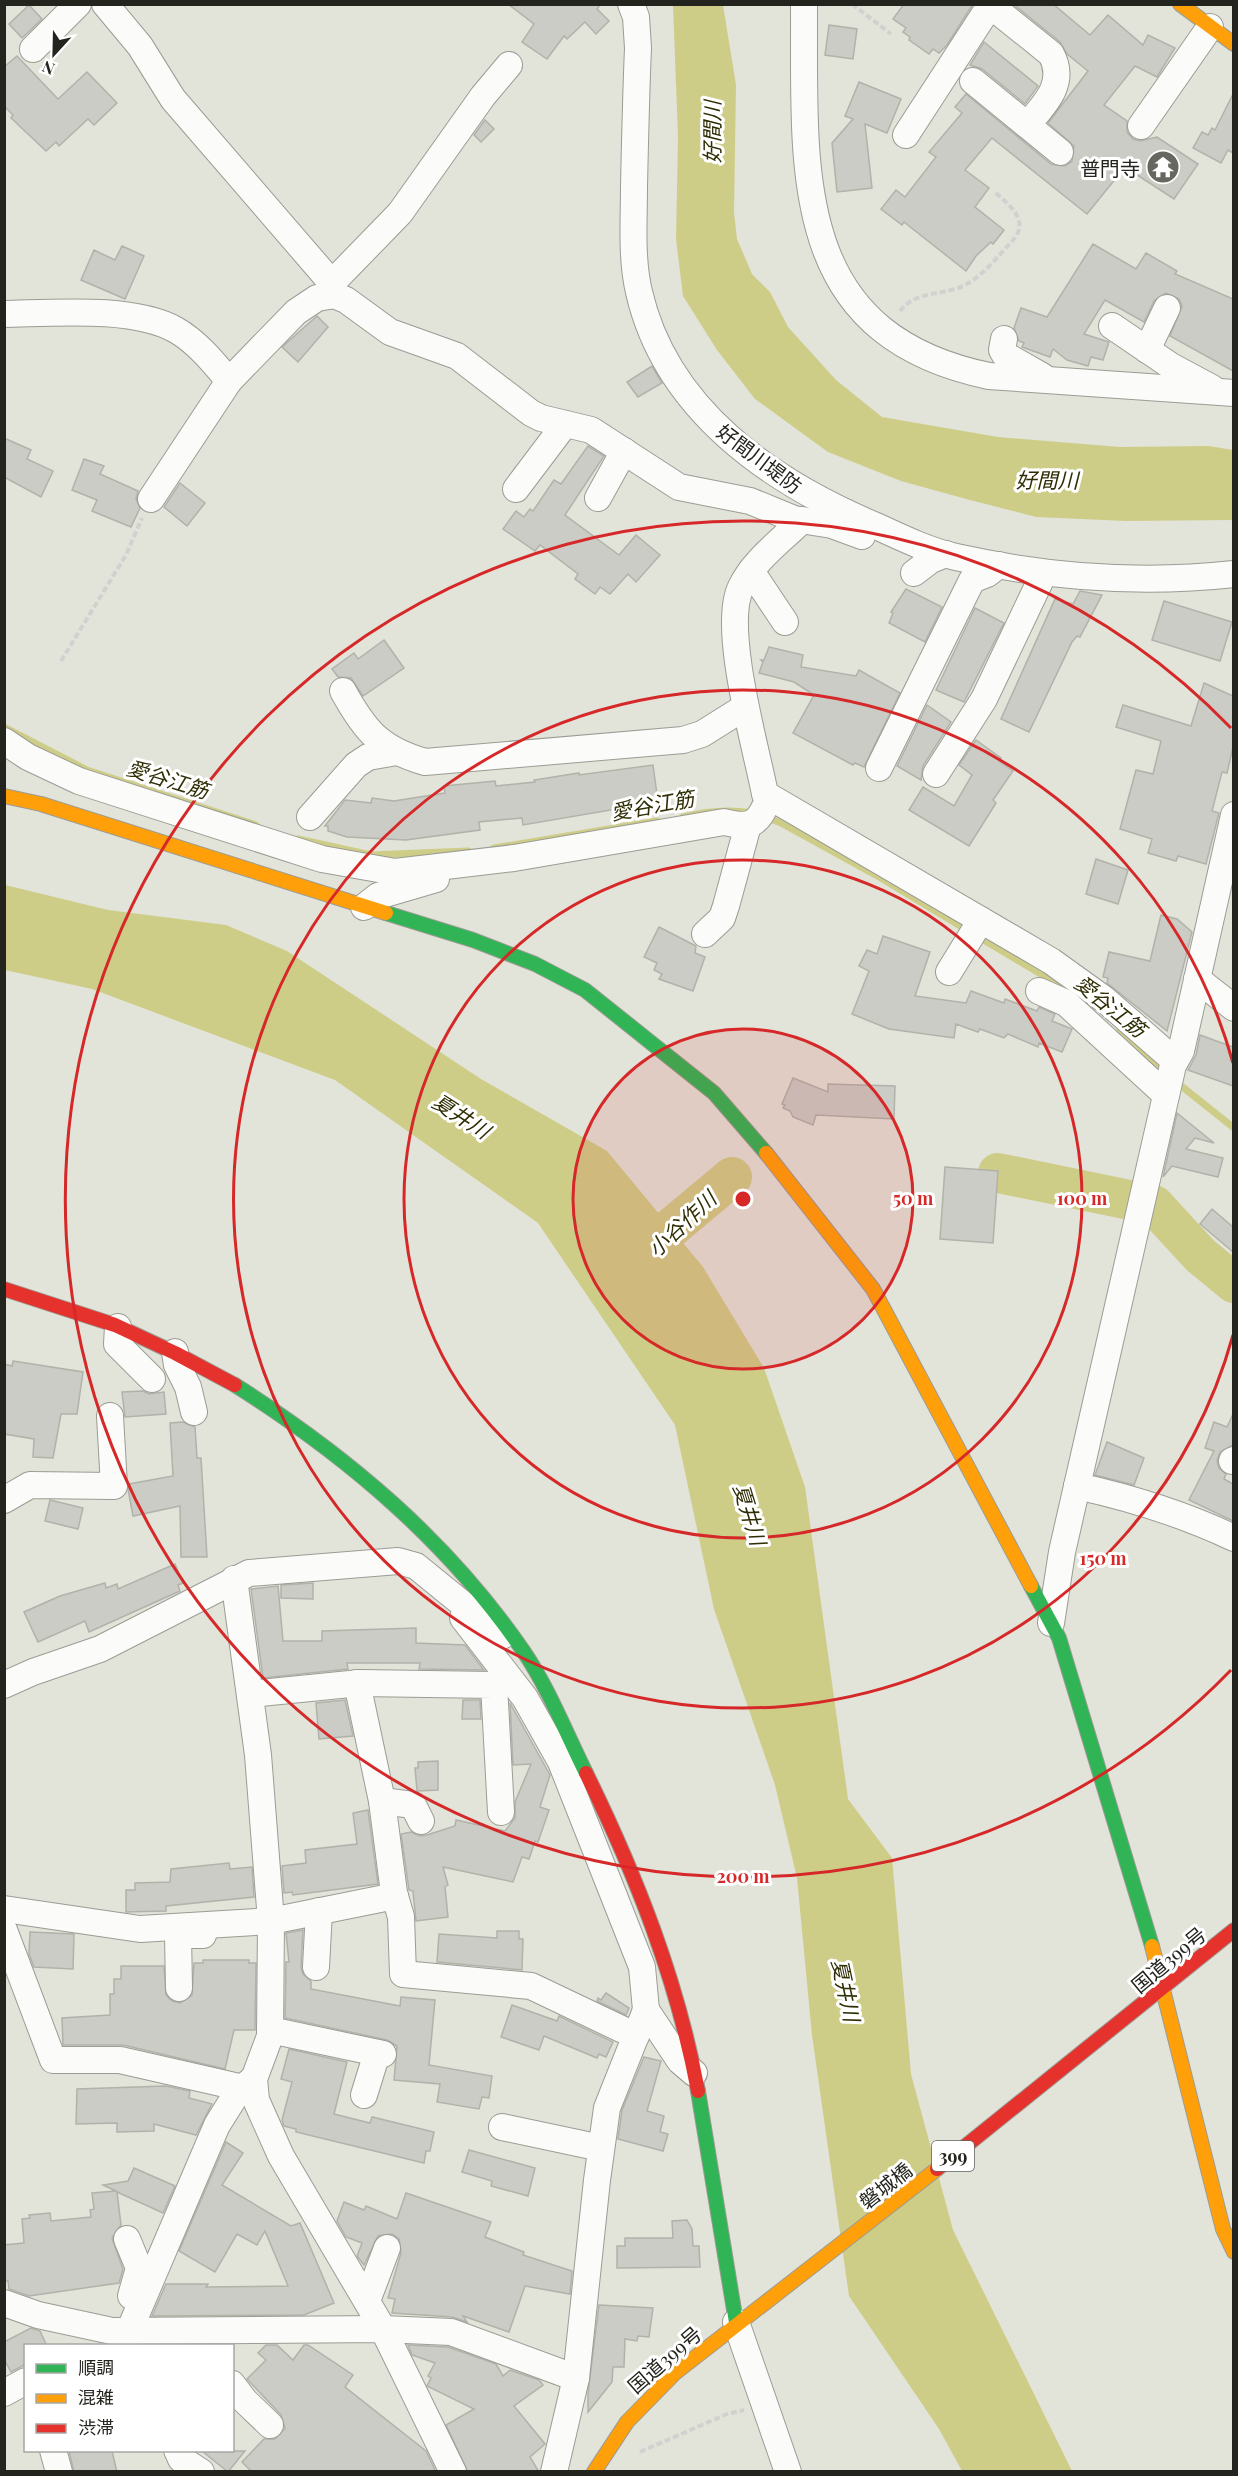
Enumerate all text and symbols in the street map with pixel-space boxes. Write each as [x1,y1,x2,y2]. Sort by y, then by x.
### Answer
north arrow [24,24,84,84]
text: N [38,56,57,80]
water label: 好間川 [697,99,725,164]
temple icon: 普門寺 [1145,149,1181,185]
place label: 普門寺 [1080,154,1140,181]
street label: 好間川堤防 [712,417,808,499]
water label: 好間川 [1016,465,1080,493]
water label: 愛谷江筋 [124,752,215,805]
water label: 愛谷江筋 [608,782,699,825]
water label: 愛谷江筋 [1070,968,1155,1044]
water label: 夏井川 [428,1086,498,1145]
water label: 小谷作川 [641,1183,723,1262]
text: 50 m [893,1186,934,1210]
text: 100 m [1057,1186,1108,1210]
centre of rings [733,1189,753,1209]
water label: 夏井川 [728,1480,774,1550]
text: 150 m [1079,1546,1127,1570]
text: 200 m [716,1864,770,1888]
street label: 国道399号 [1125,1920,1211,1998]
water label: 夏井川 [827,1956,868,2026]
road number: 399 [932,2141,974,2171]
street label: 磐城橋 [853,2156,917,2214]
street label: 国道399号 [621,2319,707,2399]
legend [24,2344,234,2452]
text: 順調 [78,2355,114,2379]
text: 混雑 [78,2385,114,2409]
text: 渋滞 [78,2415,114,2439]

